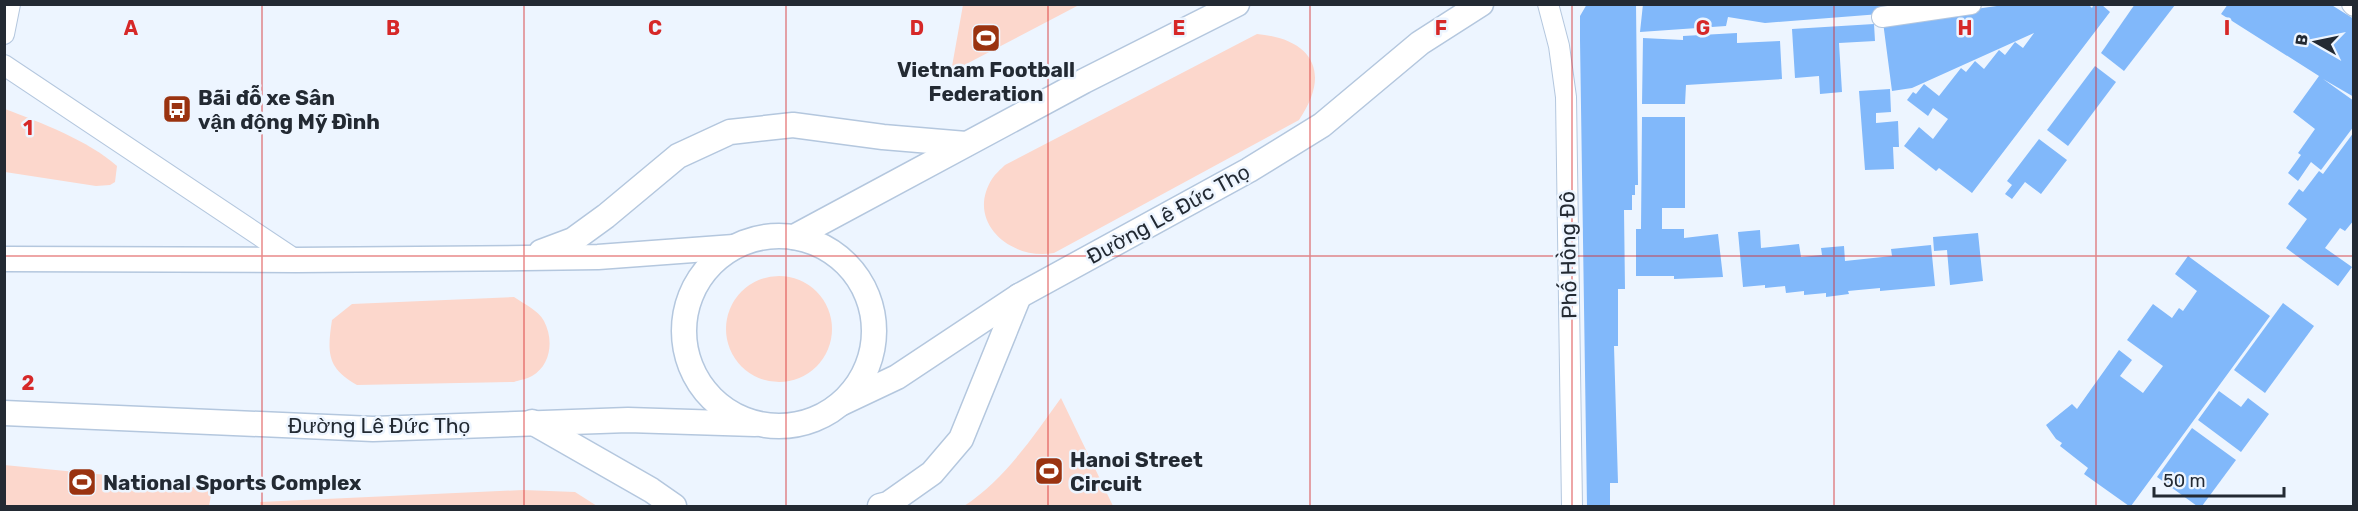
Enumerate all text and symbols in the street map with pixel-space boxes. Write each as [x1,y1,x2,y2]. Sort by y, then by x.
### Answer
north arrow [2286,12,2346,72]
text: A [124,16,139,40]
text: B [386,16,400,40]
text: C [648,16,662,40]
text: D [910,16,924,40]
text: E [1173,16,1185,40]
text: F [1435,16,1447,40]
text: G [1696,16,1710,40]
text: H [1958,16,1972,40]
text: I [2224,16,2230,40]
sports icon: Vietnam Football Federation [970,22,1002,54]
text: B [2291,33,2312,47]
place label: Vietnam Football Federation [897,57,1075,106]
place label: Bãi đỗ xe Sân vận động Mỹ Đình [198,85,380,134]
bus stop icon: Bãi đỗ xe Sân vận động Mỹ Đình [161,93,193,125]
text: 1 [23,116,33,140]
street label: Đường Lê Đức Thọ [1082,159,1254,269]
street label: Phố Hồng Đô [1554,191,1582,319]
text: 2 [22,371,35,395]
street label: Đường Lê Đức Thọ [288,413,470,438]
place label: Hanoi Street Circuit [1070,447,1203,496]
sports icon: Hanoi Street Circuit [1033,455,1065,487]
scale bar [2154,460,2284,498]
sports icon: National Sports Complex [66,466,98,498]
place label: National Sports Complex [103,470,362,495]
text: 50 m [2163,470,2206,492]

